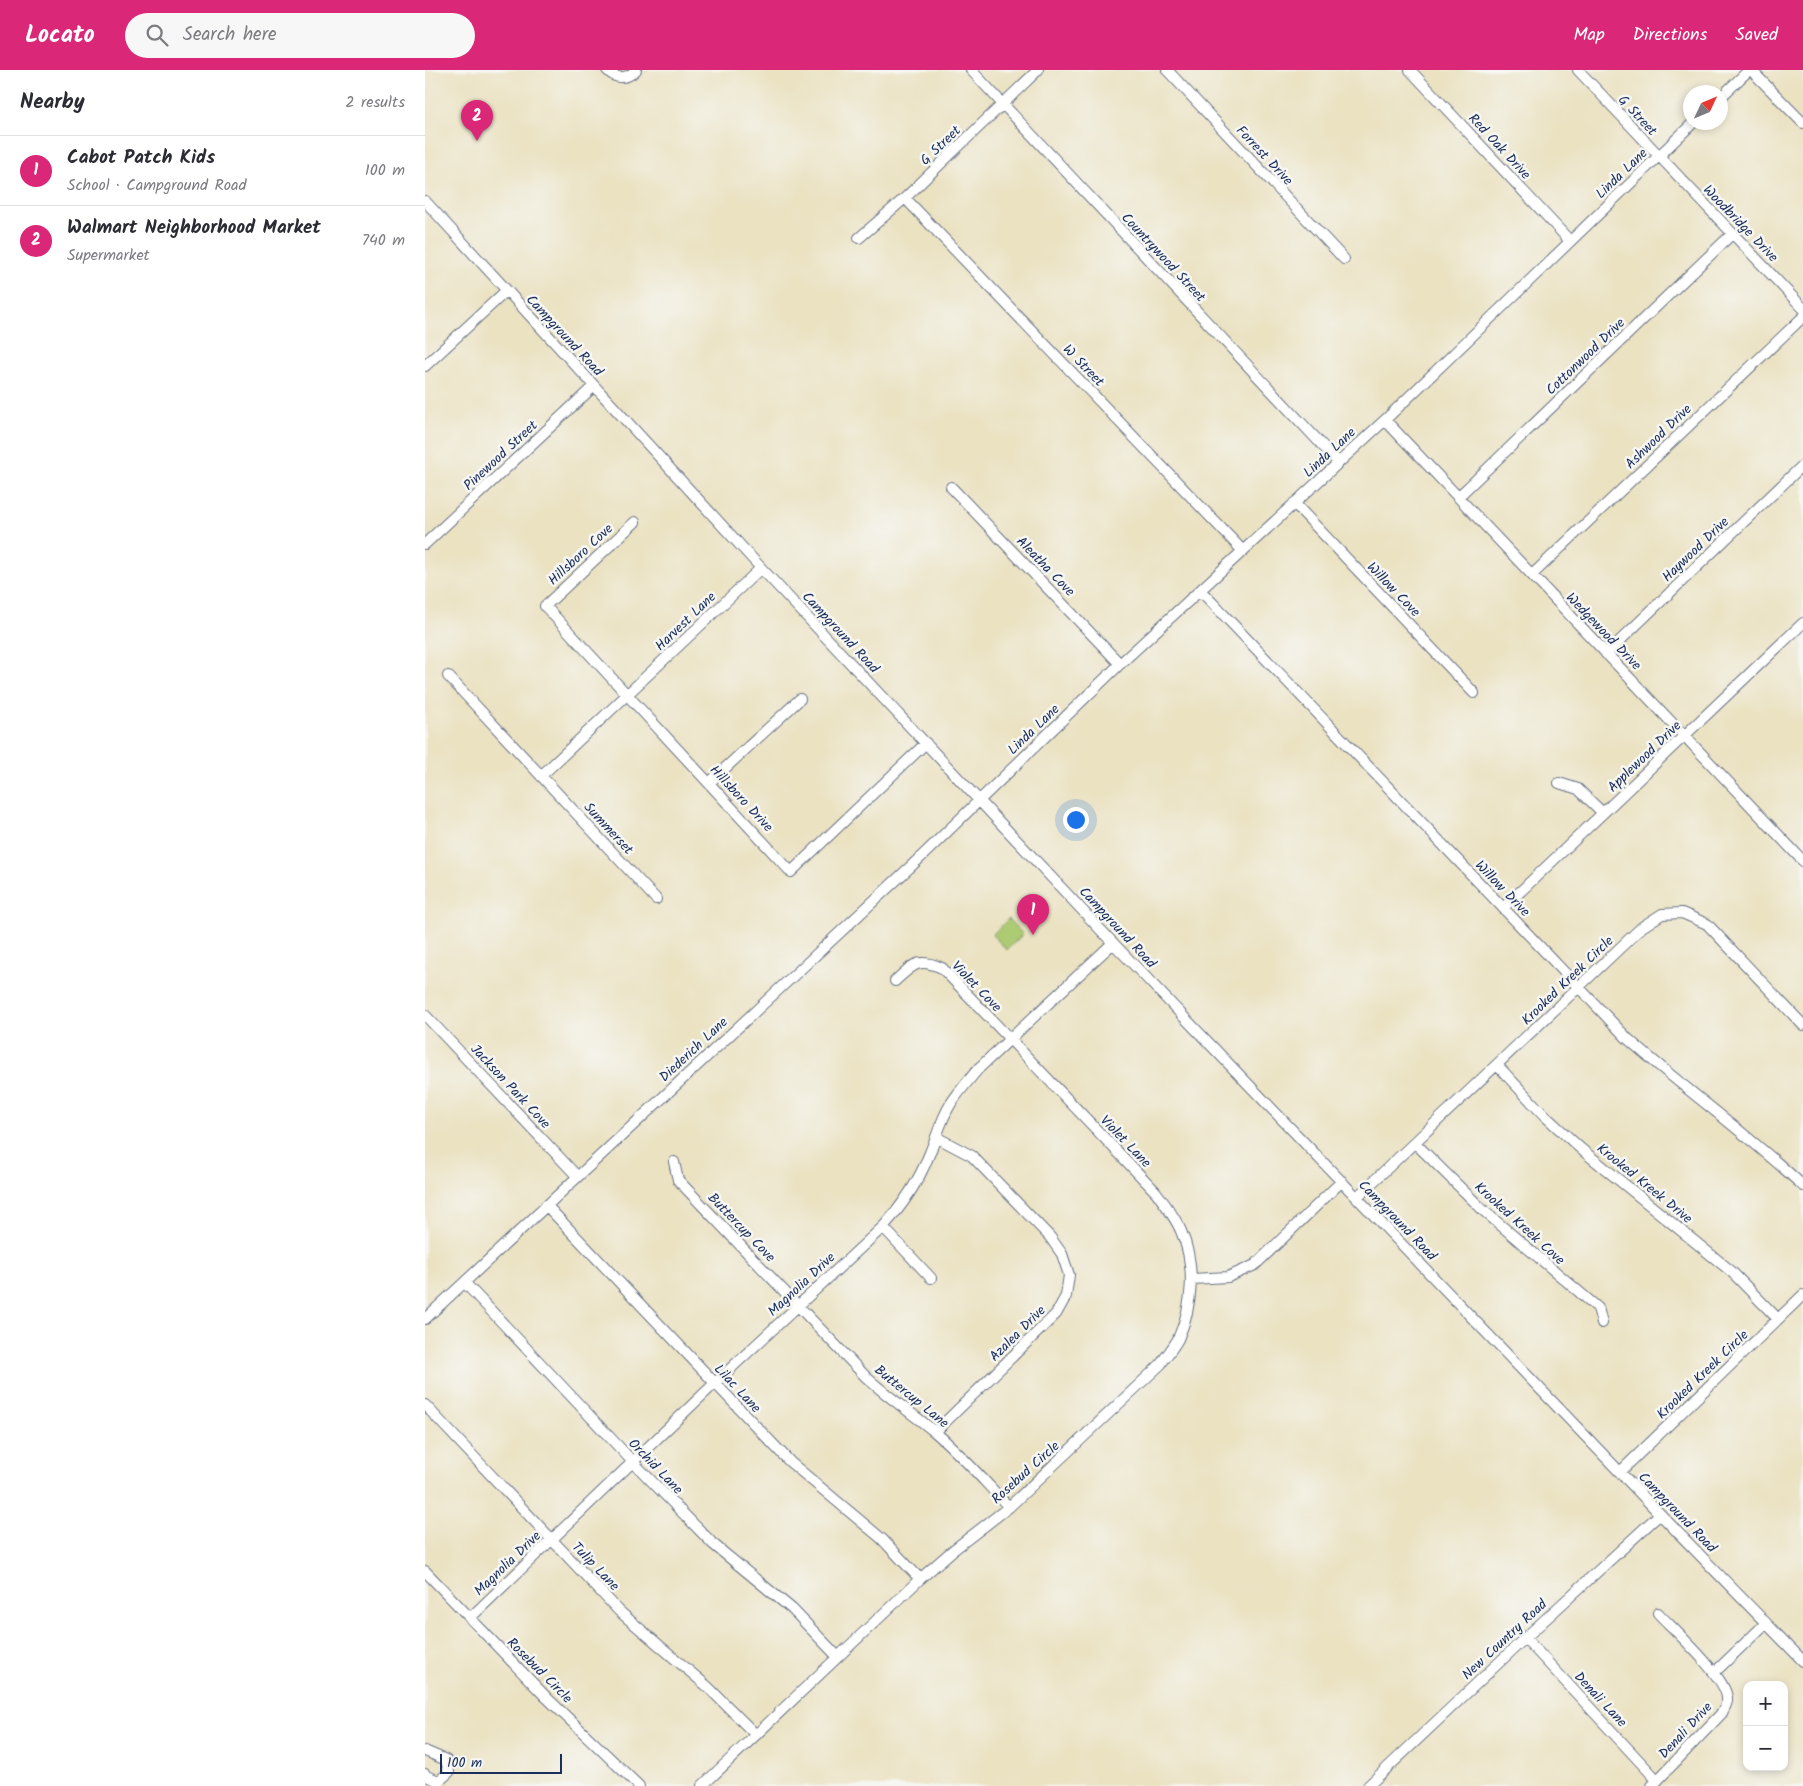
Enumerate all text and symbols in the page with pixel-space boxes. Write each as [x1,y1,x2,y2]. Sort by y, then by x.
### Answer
search box [125,13,475,58]
text: Locato [25,16,95,55]
text: Search here [183,20,276,50]
icon: search [143,21,171,49]
text: Map [1573,21,1605,50]
text: Directions [1633,21,1707,50]
text: Saved [1735,21,1778,50]
north arrow [1683,85,1728,130]
text: Nearby [20,86,85,119]
text: 2 results [345,90,405,115]
street label: G Street [1612,90,1663,142]
pin: 2 [461,100,493,141]
street label: Red Oak Drive [1463,109,1536,185]
street label: G Street [915,120,967,171]
street label: Forrest Drive [1230,121,1299,191]
text: Cabot Patch Kids [67,143,215,173]
street label: Linda Lane [1590,143,1653,204]
text: 1 [34,158,38,183]
text: 100 m [365,158,405,183]
text: School · Campground Road [67,173,247,198]
street label: Woodbridge Drive [1697,180,1784,268]
street label: Countrywood Street [1116,208,1211,308]
text: Walmart Neighborhood Market [67,213,321,243]
text: 2 [31,228,41,253]
text: 740 m [362,228,405,253]
text: Supermarket [67,243,150,268]
street label: Campground Road [520,290,609,382]
street label: Cottonwood Drive [1541,312,1631,401]
street label: W Street [1057,339,1110,392]
street label: Ashwood Drive [1620,398,1698,474]
street label: Pinewood Street [458,415,543,496]
street label: Linda Lane [1298,422,1362,483]
street label: Haywood Drive [1657,511,1735,588]
street label: Hillsboro Cove [543,518,619,591]
street label: Aleatha Cove [1011,531,1080,602]
street label: Willow Cove [1361,557,1426,623]
street label: Harvest Lane [650,586,722,657]
street label: Campground Road [796,587,885,679]
street label: Wedgewood Drive [1560,588,1647,676]
street label: Linda Lane [1002,699,1065,760]
street label: Applewood Drive [1603,715,1687,798]
street label: Hillsboro Drive [704,760,779,838]
street label: Summerset [578,797,639,860]
your location [1063,807,1089,833]
street label: Willow Drive [1469,855,1536,923]
street label: Campground Road [1073,882,1162,974]
pin: 1 [1017,894,1049,935]
street label: Krooked Kreek Circle [1517,930,1619,1031]
street label: Violet Cove [946,956,1007,1018]
street label: Diederich Lane [654,1011,734,1088]
street label: Jackson Park Cove [465,1039,556,1135]
street label: Violet Lane [1094,1110,1157,1174]
street label: Krooked Kreek Drive [1592,1138,1698,1230]
street label: Campground Road [1353,1175,1442,1267]
street label: Krooked Kreek Cove [1469,1177,1570,1271]
street label: Buttercup Cove [702,1188,781,1268]
street label: Magnolia Drive [763,1247,841,1322]
street label: Azalea Drive [984,1300,1052,1367]
street label: Krooked Kreek Circle [1652,1324,1754,1425]
street label: Lilac Lane [708,1359,767,1419]
street label: Buttercup Lane [869,1360,954,1434]
street label: Orchid Lane [623,1434,688,1500]
street label: Rosebud Circle [986,1435,1065,1510]
street label: Campground Road [1633,1467,1722,1559]
street label: Magnolia Drive [469,1525,547,1602]
street label: Tulip Lane [566,1537,625,1597]
street label: New Country Road [1457,1593,1553,1685]
street label: Rosebud Circle [501,1633,578,1709]
street label: Denali Lane [1568,1667,1633,1733]
map controls [1743,1681,1788,1771]
button: + [1743,1681,1788,1726]
street label: Denali Drive [1653,1697,1718,1764]
button: − [1743,1726,1788,1771]
scale bar [440,1751,563,1774]
text: 100 m [447,1752,482,1774]

